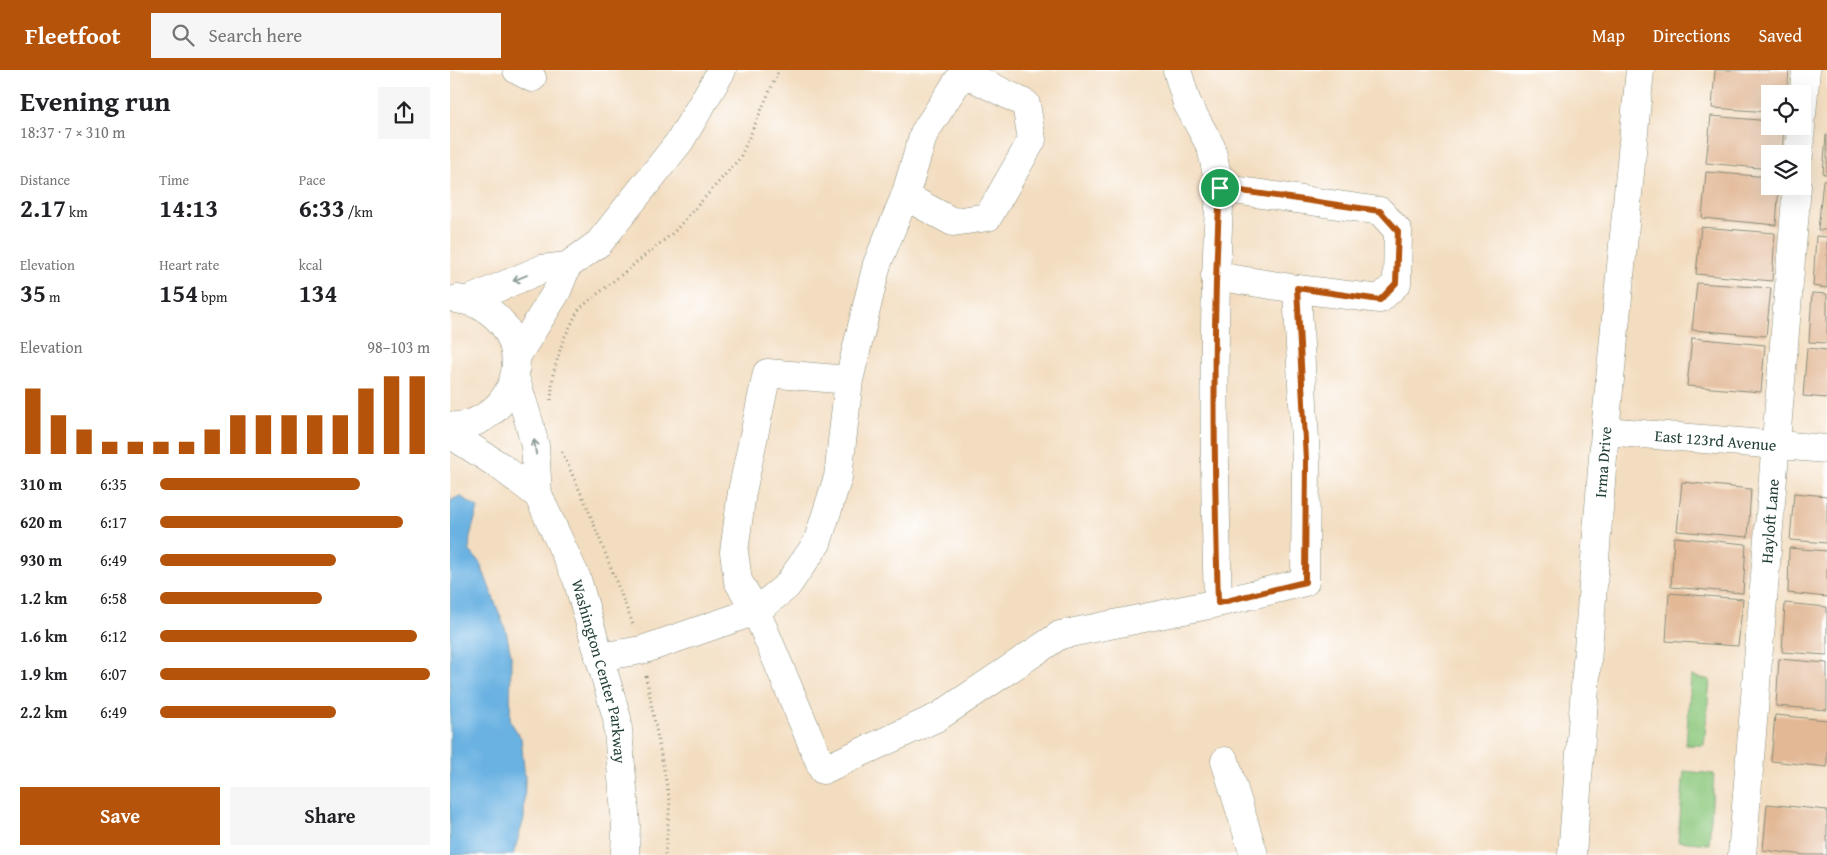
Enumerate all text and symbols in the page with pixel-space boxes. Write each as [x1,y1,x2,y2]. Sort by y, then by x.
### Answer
search box [151,13,501,58]
text: Fleetfoot [25,18,121,53]
icon: search [169,21,197,49]
text: Search here [209,21,302,49]
text: Map [1592,22,1625,49]
text: Directions [1653,22,1730,49]
text: Saved [1758,22,1802,49]
text: Evening run [20,80,171,121]
map controls [1761,85,1811,195]
button: locate [1761,85,1811,135]
button: share [378,87,430,139]
text: 18:37 · 7 × 310 m [20,120,125,144]
button: layers [1761,145,1811,195]
pin [1199,167,1241,209]
text: Distance [20,170,70,190]
text: Time [159,170,189,190]
text: Pace [299,170,326,190]
icon: arrive [1206,174,1234,202]
text: 2.17 [20,190,66,226]
text: 14:13 [159,190,218,226]
text: 6:33 [299,190,345,226]
text: km [66,202,88,222]
text: /km [345,202,373,222]
text: Elevation [20,255,75,275]
text: Heart rate [159,255,219,275]
text: kcal [299,255,323,275]
one-way arrow [513,274,528,284]
text: 35 [20,275,46,311]
text: 154 [159,275,198,311]
text: 134 [299,275,338,311]
text: m [46,287,60,307]
text: bpm [198,287,228,307]
text: Elevation [20,335,83,359]
text: 98–103 m [367,335,430,359]
street label: East 123rd Avenue [1654,423,1777,457]
street label: Irma Drive [1588,425,1617,499]
one-way arrow [529,439,539,455]
text: 310 m [20,472,62,496]
text: 6:35 [100,472,127,496]
street label: Hayloft Lane [1754,478,1785,564]
text: 620 m [20,510,62,534]
text: 6:17 [100,510,127,534]
text: 930 m [20,548,62,572]
text: 6:49 [100,548,127,572]
street label: Washington Center Parkway [566,576,633,765]
text: 1.2 km [20,586,67,610]
text: 6:58 [100,586,127,610]
text: 1.6 km [20,624,67,648]
text: 6:12 [100,624,127,648]
text: 1.9 km [20,662,67,686]
text: 6:07 [100,662,127,686]
text: 2.2 km [20,700,67,724]
text: 6:49 [100,700,127,724]
button: Save [20,787,220,845]
button: Share [230,787,430,845]

